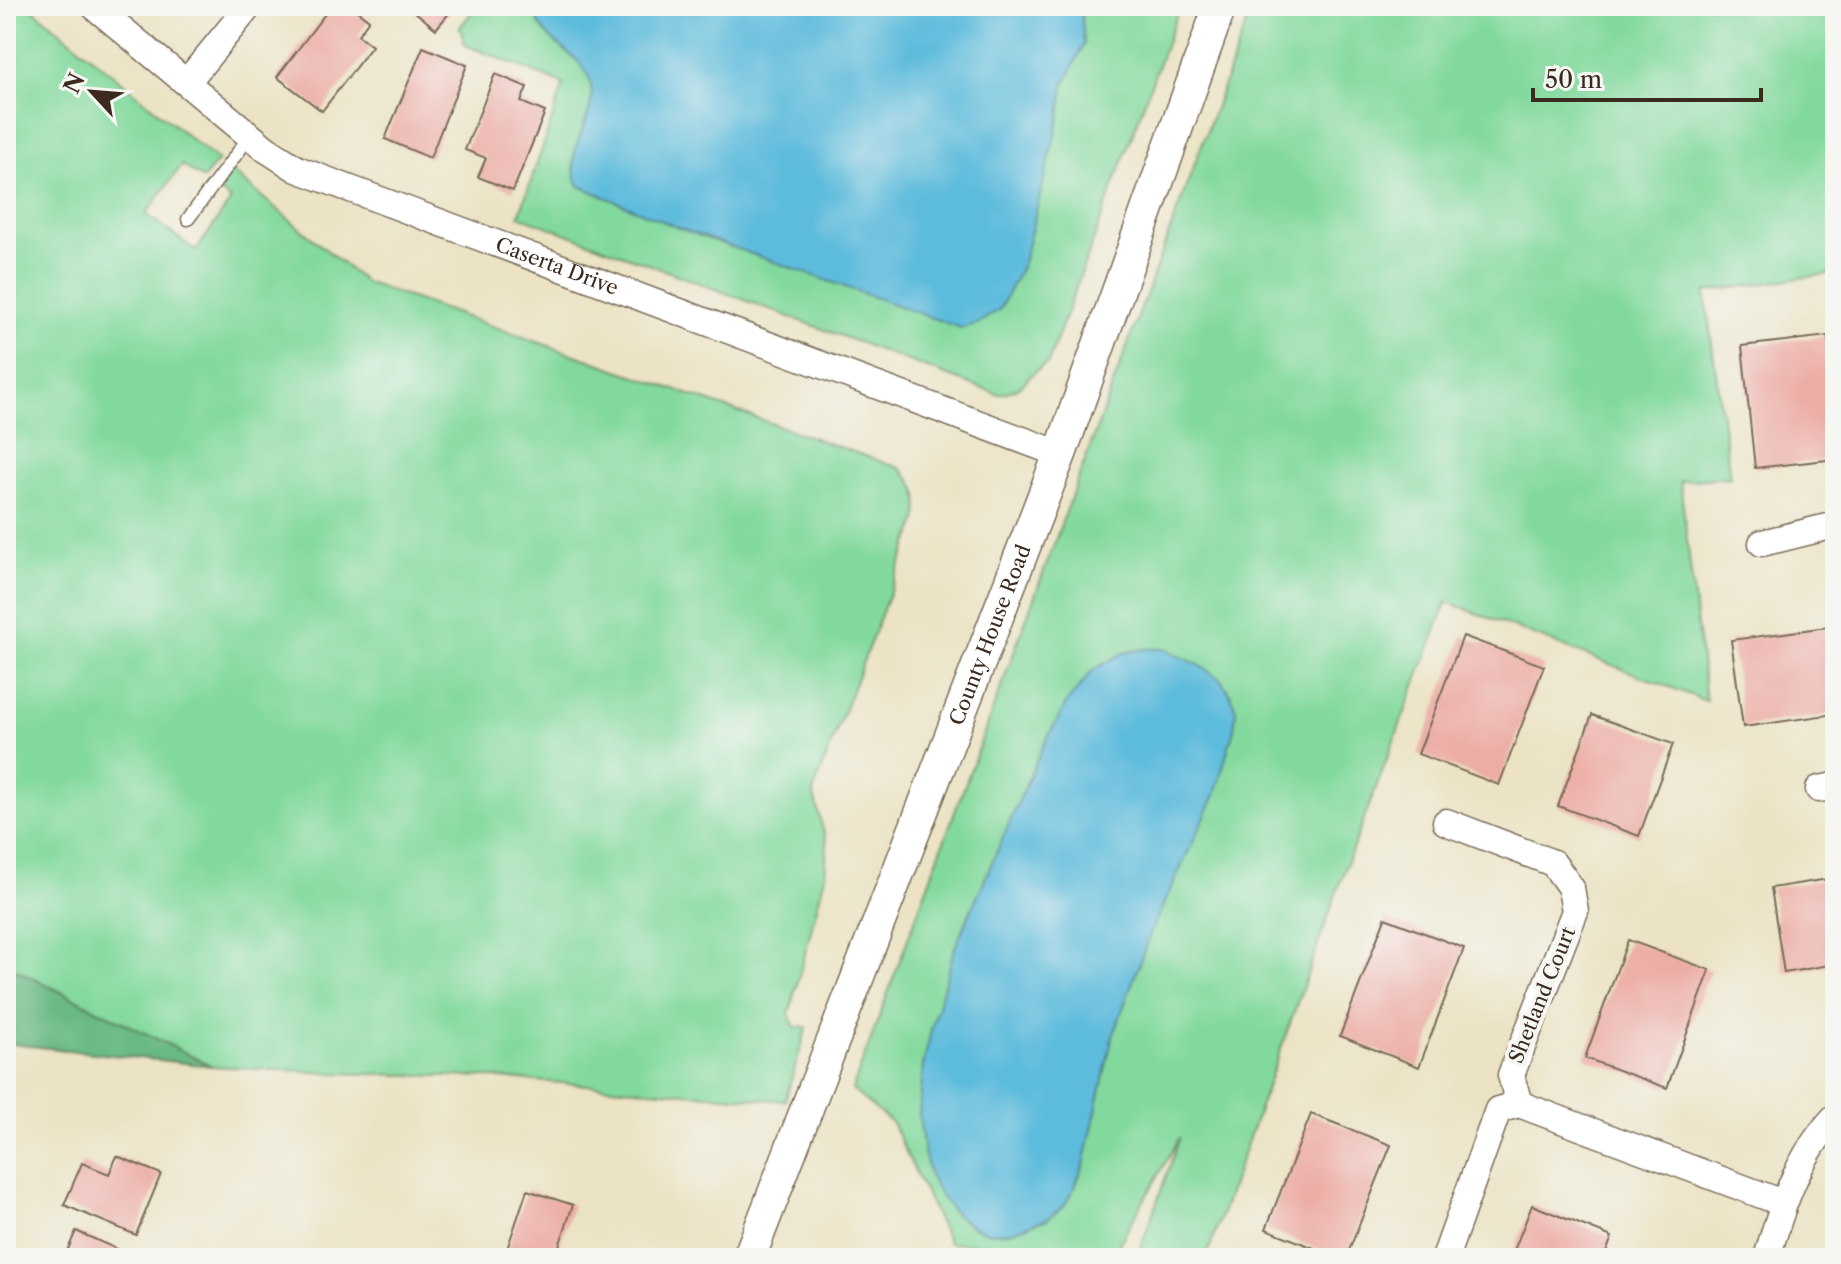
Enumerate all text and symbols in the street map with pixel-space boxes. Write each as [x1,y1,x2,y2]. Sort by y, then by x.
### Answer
north arrow [52,52,132,132]
scale bar [1533,52,1761,102]
text: 50 m [1545,65,1602,94]
text: N [58,69,91,98]
street label: Caserta Drive [492,232,622,300]
street label: County House Road [944,541,1036,729]
street label: Shetland Court [1504,923,1580,1067]

